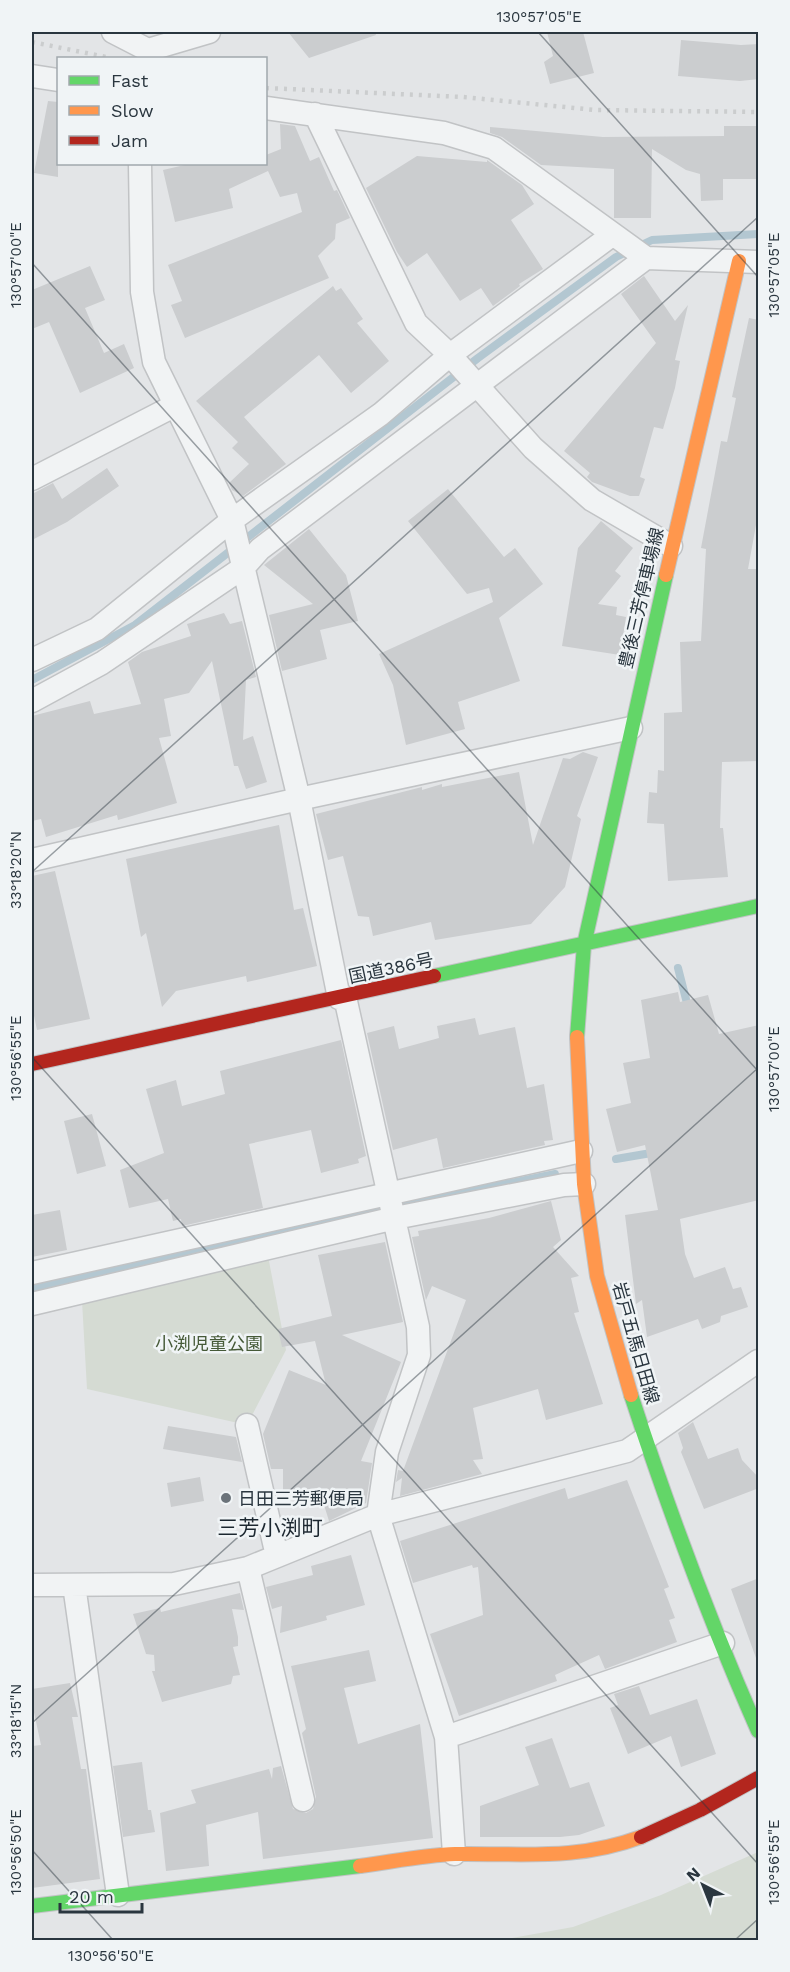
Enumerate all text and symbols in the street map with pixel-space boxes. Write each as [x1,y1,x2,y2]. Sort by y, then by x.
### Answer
text: 130°57'05"E [496,8,582,26]
legend [57,57,267,165]
text: Fast [111,70,149,91]
text: Slow [111,100,154,121]
text: Jam [111,130,148,151]
text: 130°57'00"E [7,222,25,308]
text: 130°57'05"E [765,232,783,318]
street label: 豊後三芳停車場線 [615,525,667,671]
text: 33°18'20"N [7,831,25,909]
street label: 国道386号 [346,949,436,987]
text: 130°56'55"E [7,1015,25,1101]
text: 130°57'00"E [765,1026,783,1112]
street label: 岩戸五馬日田線 [609,1280,663,1406]
park label: 小渕児童公園 [155,1333,263,1354]
place label: 日田三芳郵便局 [238,1488,364,1509]
marker: 日田三芳郵便局 [219,1491,233,1505]
district label: 三芳小渕町 [218,1515,323,1540]
text: 33°18'15"N [7,1684,25,1758]
text: 130°56'50"E [7,1809,25,1895]
text: 130°56'55"E [765,1819,783,1905]
north arrow [673,1855,733,1915]
text: N [683,1863,704,1885]
scale bar [60,1876,142,1914]
text: 20 m [69,1886,114,1907]
text: 130°56'50"E [68,1947,154,1965]

